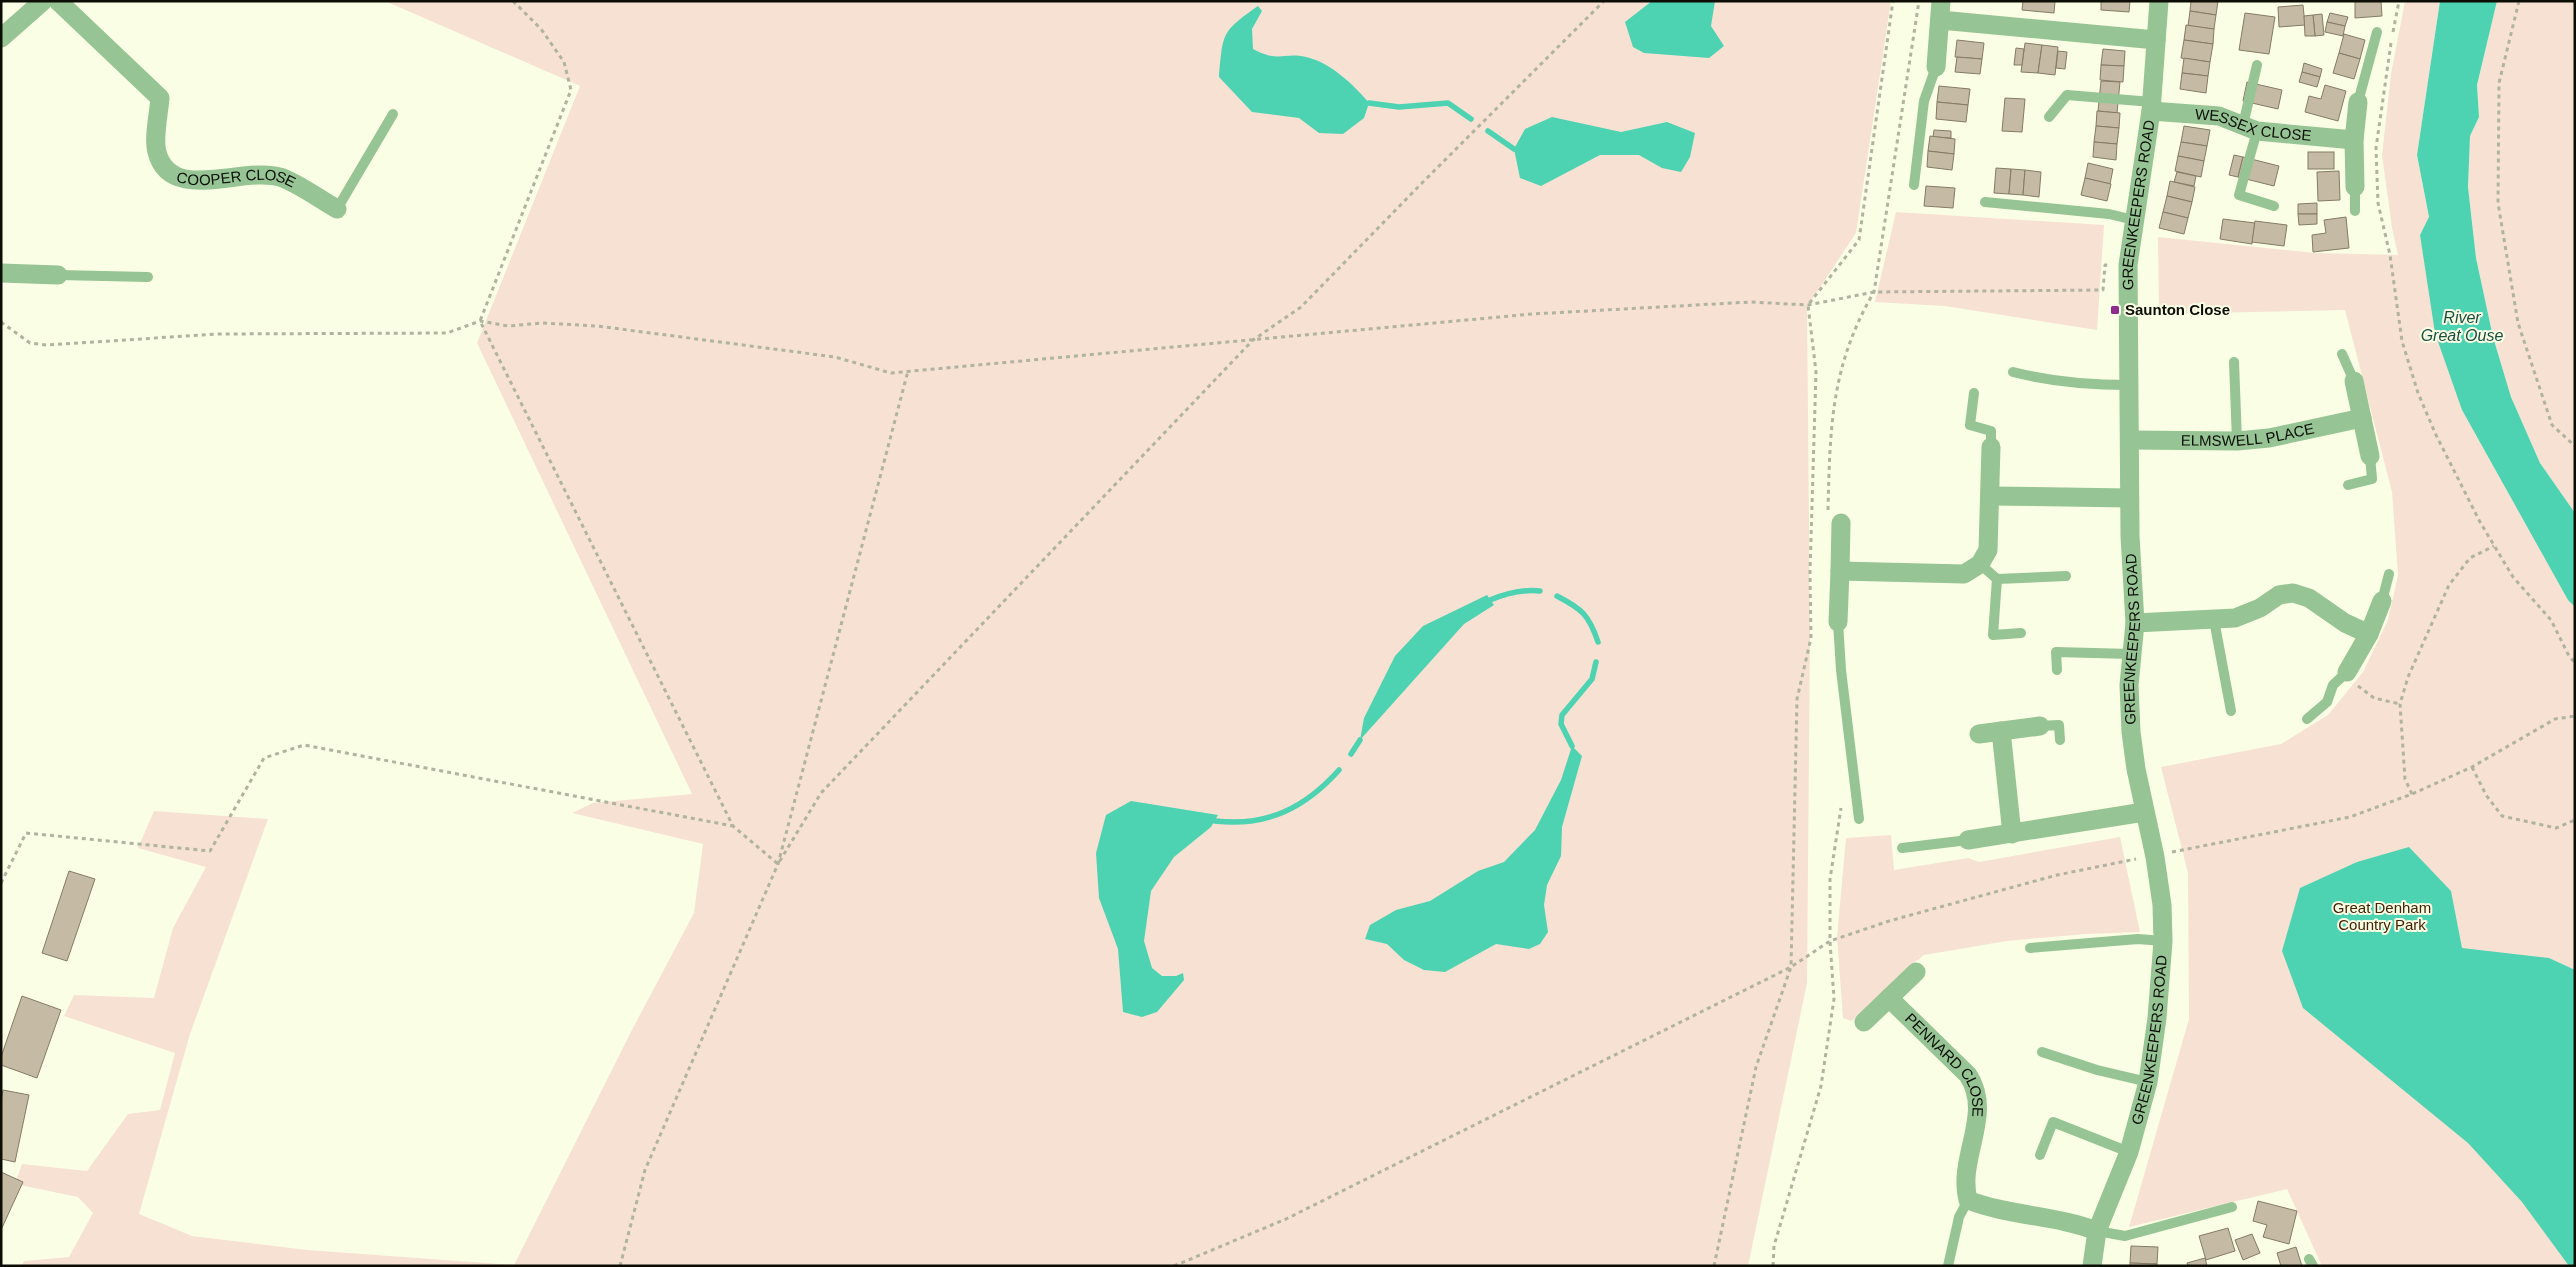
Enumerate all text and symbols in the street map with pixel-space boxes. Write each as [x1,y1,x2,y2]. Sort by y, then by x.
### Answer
street label: WESSEX CLOSE [2195,105,2312,144]
street label: GREENKEEPERS ROAD [2119,119,2158,290]
street label: COOPER CLOSE [175,166,299,191]
place label: Saunton Close [2125,301,2230,318]
marker: Saunton Close [2109,304,2121,316]
water label: River Great Ouse [2421,309,2503,344]
street label: ELMSWELL PLACE [2181,419,2316,449]
street label: GREENKEEPERS ROAD [2120,553,2143,725]
park label: Great Denham Country Park [2333,899,2431,933]
street label: GREENKEEPERS ROAD [2128,954,2170,1127]
street label: PENNARD CLOSE [1902,1010,1987,1118]

